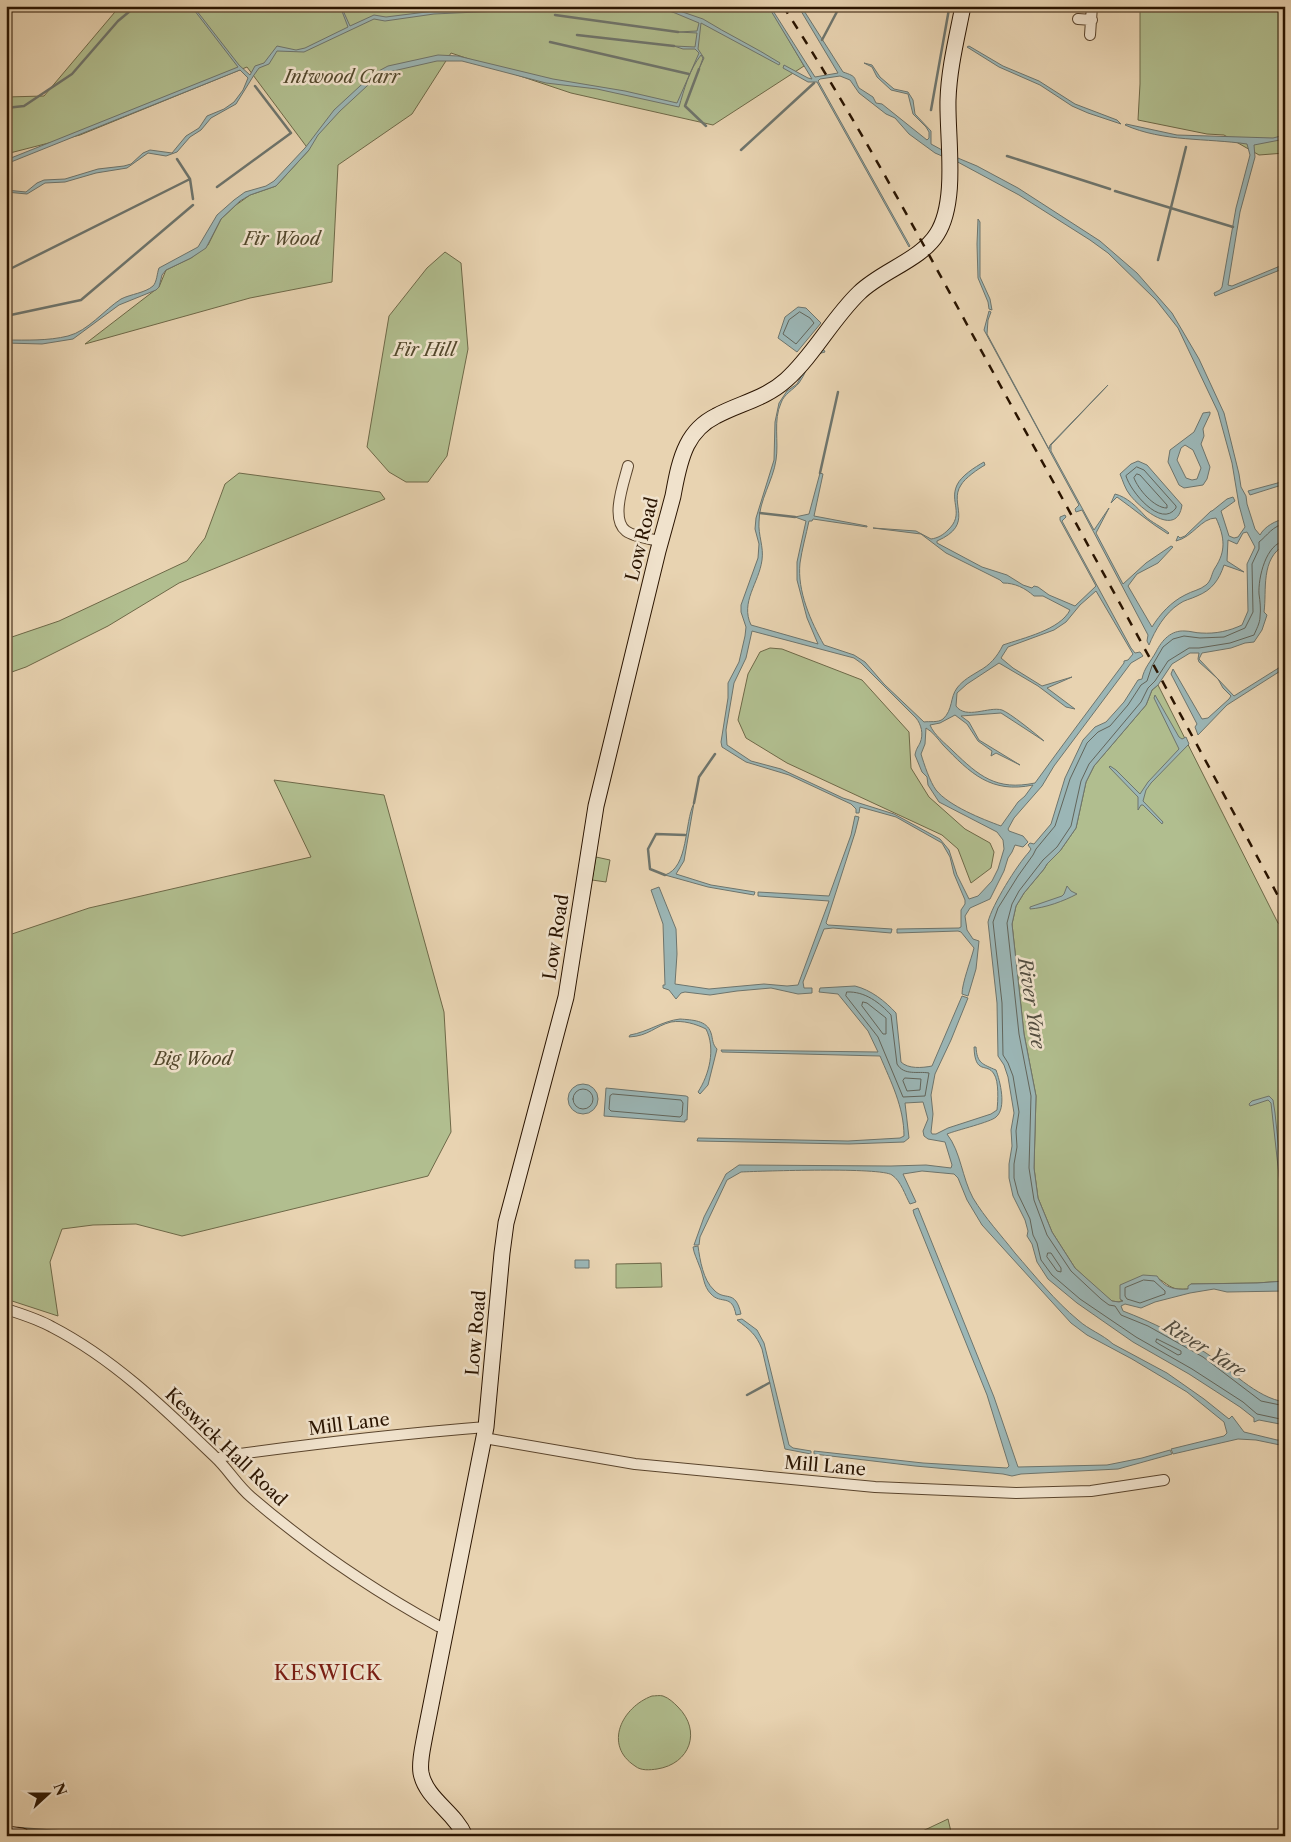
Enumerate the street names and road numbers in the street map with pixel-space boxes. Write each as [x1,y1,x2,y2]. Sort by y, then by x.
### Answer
street label: Low Road [621,495,663,583]
street label: Low Road [538,893,574,981]
street label: Low Road [461,1289,491,1377]
street label: Keswick Hall Road [161,1383,291,1511]
street label: Mill Lane [307,1408,391,1440]
street label: Mill Lane [783,1451,867,1481]

